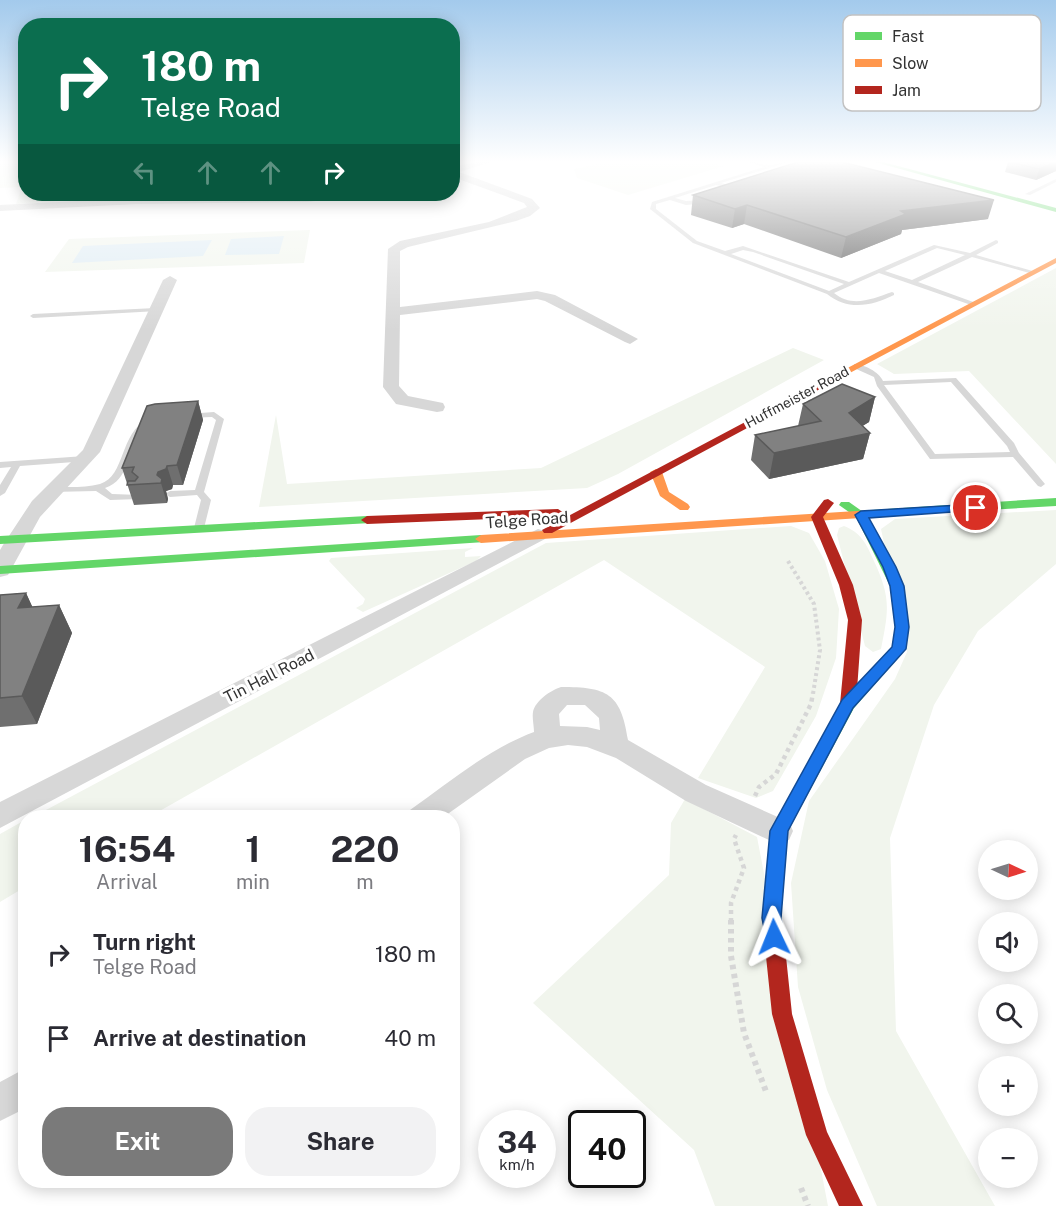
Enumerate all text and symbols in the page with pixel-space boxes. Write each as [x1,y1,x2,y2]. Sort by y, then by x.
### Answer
legend [843,15,1041,111]
text: Fast [892,27,924,46]
text: 180 m [141,41,261,90]
icon: right [42,42,120,120]
text: Slow [892,54,929,73]
text: Jam [892,81,921,100]
text: Telge Road [141,91,281,123]
icon: left [128,156,161,189]
icon: ahead [191,156,224,189]
icon: ahead [254,156,287,189]
icon: right [317,156,350,189]
street label: Huffmeister Road [742,363,852,431]
pin [950,482,1001,533]
icon: arrive [959,491,992,524]
street label: Telge Road [485,508,569,532]
street label: Tin Hall Road [221,645,317,707]
text: 16:54 [79,828,175,870]
text: 1 [245,828,261,870]
text: 220 [330,828,399,870]
north arrow [978,840,1038,900]
map controls [978,840,1038,1188]
text: Arrival [96,870,158,894]
text: min [236,870,270,894]
text: m [356,870,374,894]
position arrow [742,905,806,969]
button: sound [978,912,1038,972]
text: Turn right [93,929,196,955]
icon: right [42,938,75,971]
text: 180 m [375,941,436,967]
text: Telge Road [93,955,197,979]
button: search [978,984,1038,1044]
icon: arrive [42,1022,75,1055]
text: Arrive at destination [93,1025,306,1051]
text: 40 m [384,1025,436,1051]
button: + [978,1056,1038,1116]
button: Exit [42,1107,233,1176]
button: Share [245,1107,436,1176]
speed limit sign: 40 [568,1110,646,1188]
text: 34 [497,1124,537,1160]
button: − [978,1128,1038,1188]
text: km/h [499,1156,535,1173]

